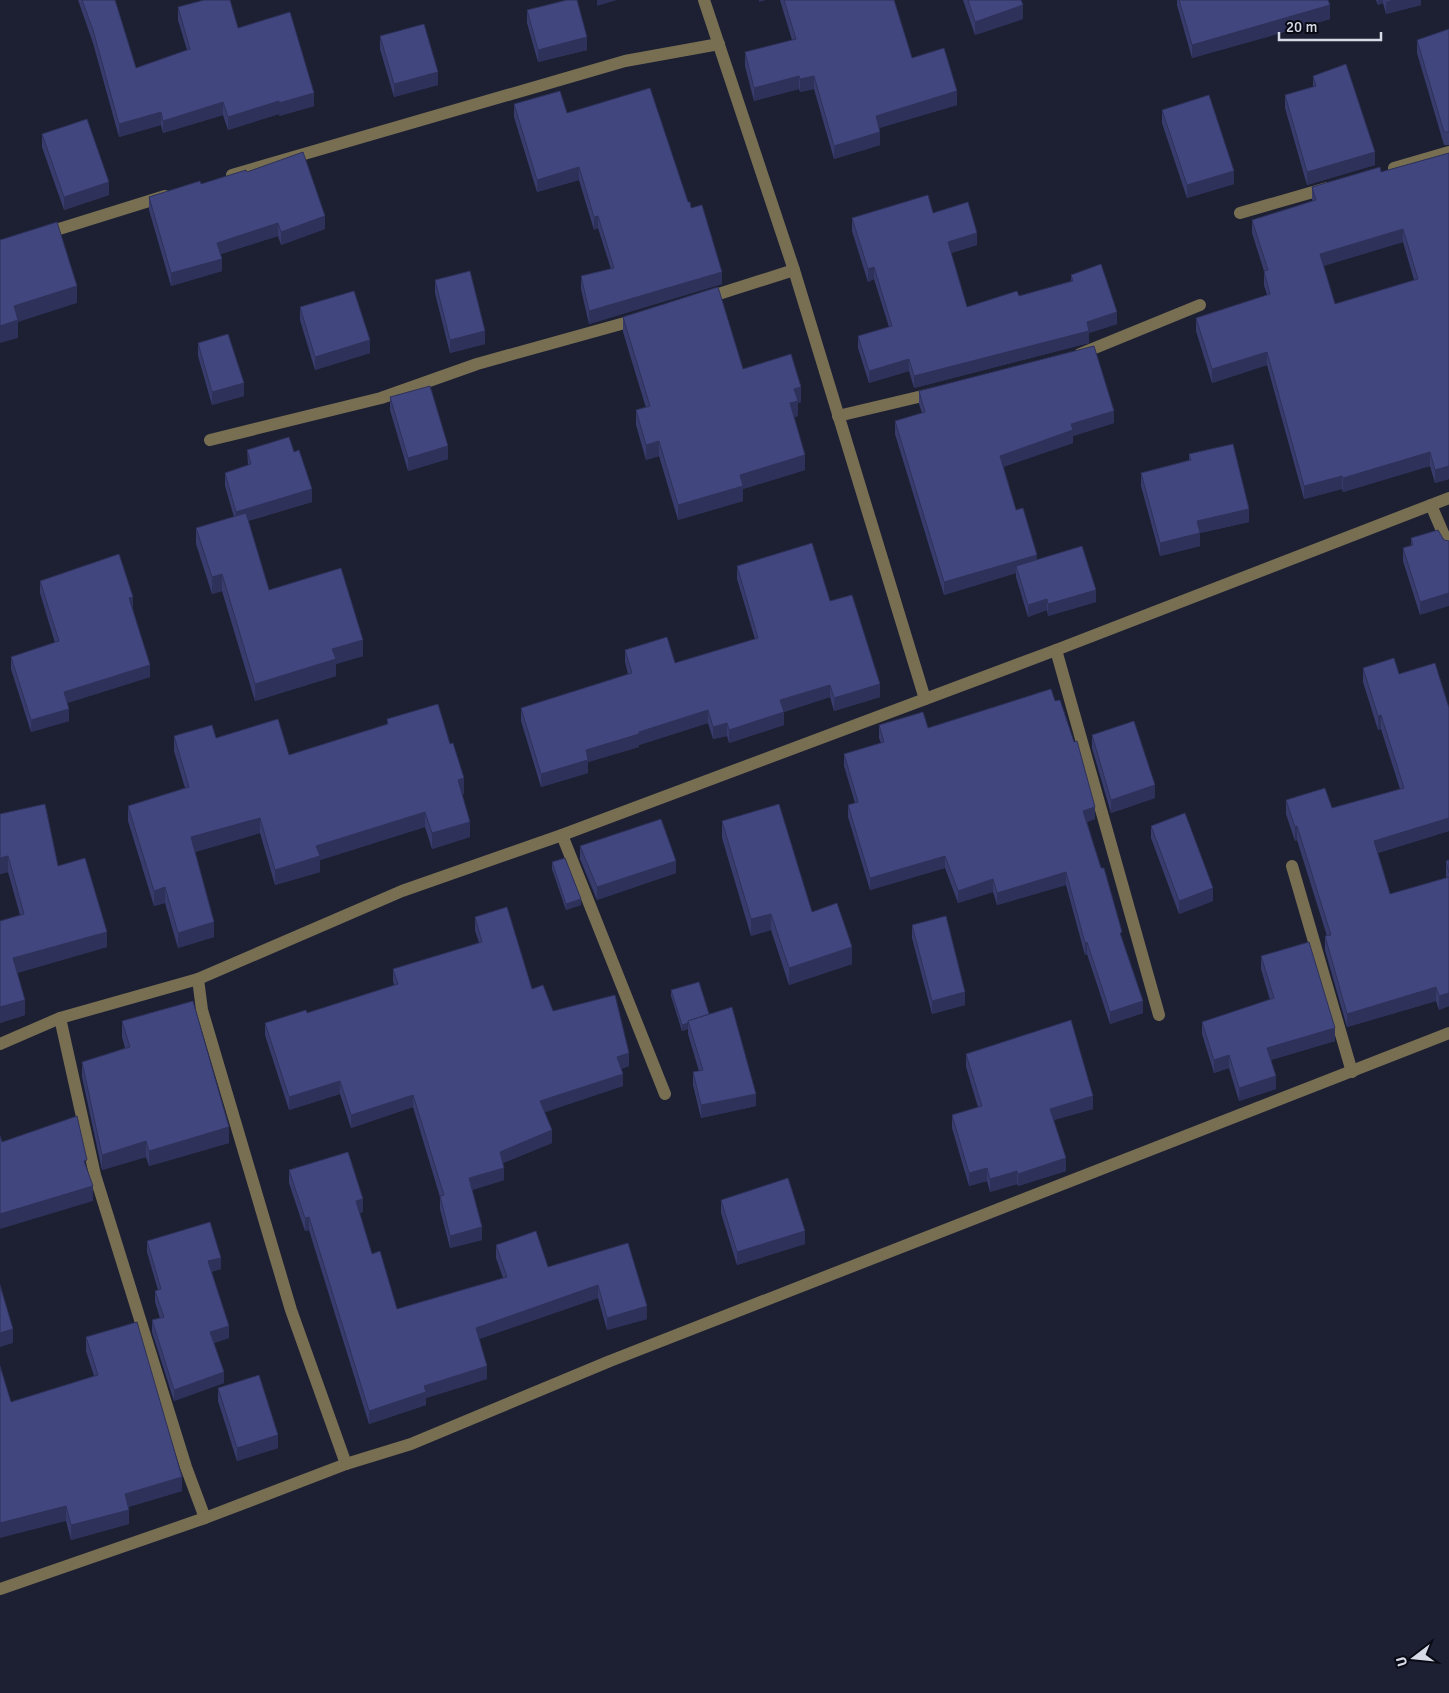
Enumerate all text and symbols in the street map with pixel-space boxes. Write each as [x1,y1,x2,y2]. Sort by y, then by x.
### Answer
scale bar [1279,10,1382,42]
text: 20 m [1286,18,1317,36]
north arrow [1389,1633,1439,1683]
text: U [1393,1655,1411,1668]

